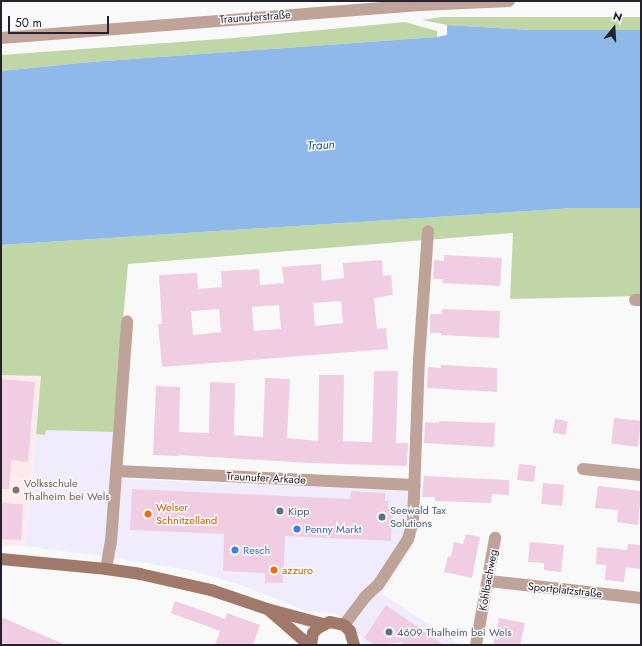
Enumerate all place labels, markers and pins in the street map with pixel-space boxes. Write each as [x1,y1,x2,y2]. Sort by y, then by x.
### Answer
place label: Volksschule Thalheim bei Wels [24,477,110,503]
marker: Volksschule Thalheim bei Wels [11,485,21,495]
place label: Welser Schnitzelland [156,501,217,527]
place label: Kipp [288,504,310,518]
place label: Seewald Tax Solutions [390,504,446,530]
marker: Kipp [275,506,285,516]
marker: Welser Schnitzelland [143,509,153,519]
marker: Seewald Tax Solutions [377,512,387,522]
place label: Penny Markt [305,522,361,536]
marker: Penny Markt [292,524,302,534]
place label: Resch [243,543,270,557]
marker: Resch [230,545,240,555]
place label: azzuro [282,563,313,577]
marker: azzuro [269,565,279,575]
place label: 4609 Thalheim bei Wels [397,625,512,639]
marker: 4609 Thalheim bei Wels [384,627,394,637]

